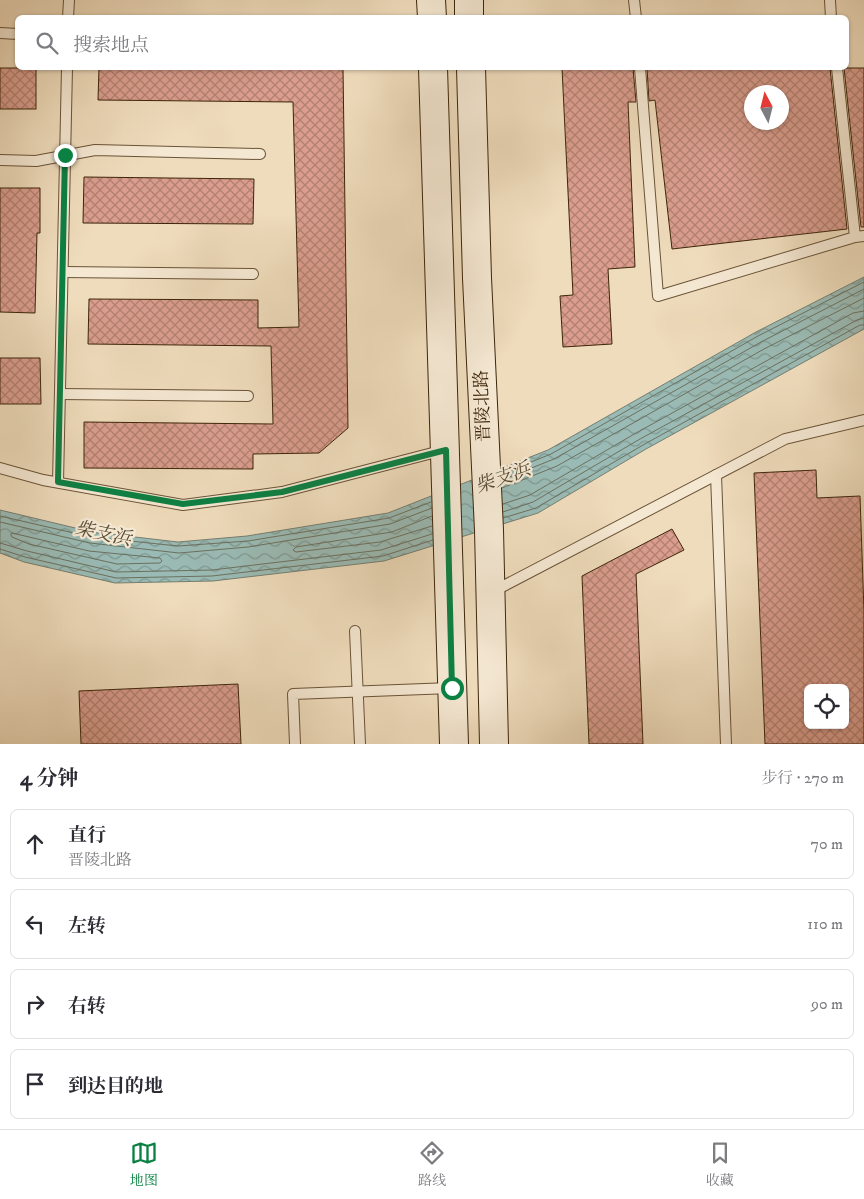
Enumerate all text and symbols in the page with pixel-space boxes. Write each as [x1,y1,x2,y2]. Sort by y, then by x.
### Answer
search box [15,15,849,70]
icon: search [33,29,61,57]
text: 搜索地点 [73,34,149,57]
north arrow [744,85,789,130]
route end [54,144,77,167]
street label: 晋陵北路 [471,370,495,442]
water label: 柴支浜 [472,457,536,499]
water label: 柴支浜 [73,517,135,552]
route start [441,677,464,700]
map controls [804,684,849,729]
button: locate [804,684,849,729]
text: 4 分钟 [20,766,79,792]
text: 步行 · 270 m [761,768,844,788]
text: 直行 [68,824,106,847]
icon: ahead [21,830,49,858]
text: 70 m [811,834,843,854]
text: 晋陵北路 [68,850,132,870]
icon: left [21,910,49,938]
text: 110 m [807,914,843,934]
text: 左转 [68,915,106,938]
icon: right [21,990,49,1018]
text: 90 m [811,994,843,1014]
text: 右转 [68,995,106,1018]
icon: arrive [21,1070,49,1098]
text: 到达目的地 [68,1075,163,1098]
tab: 地图 [130,1139,158,1190]
tab: 路线 [418,1139,446,1190]
tab: 收藏 [706,1139,734,1190]

